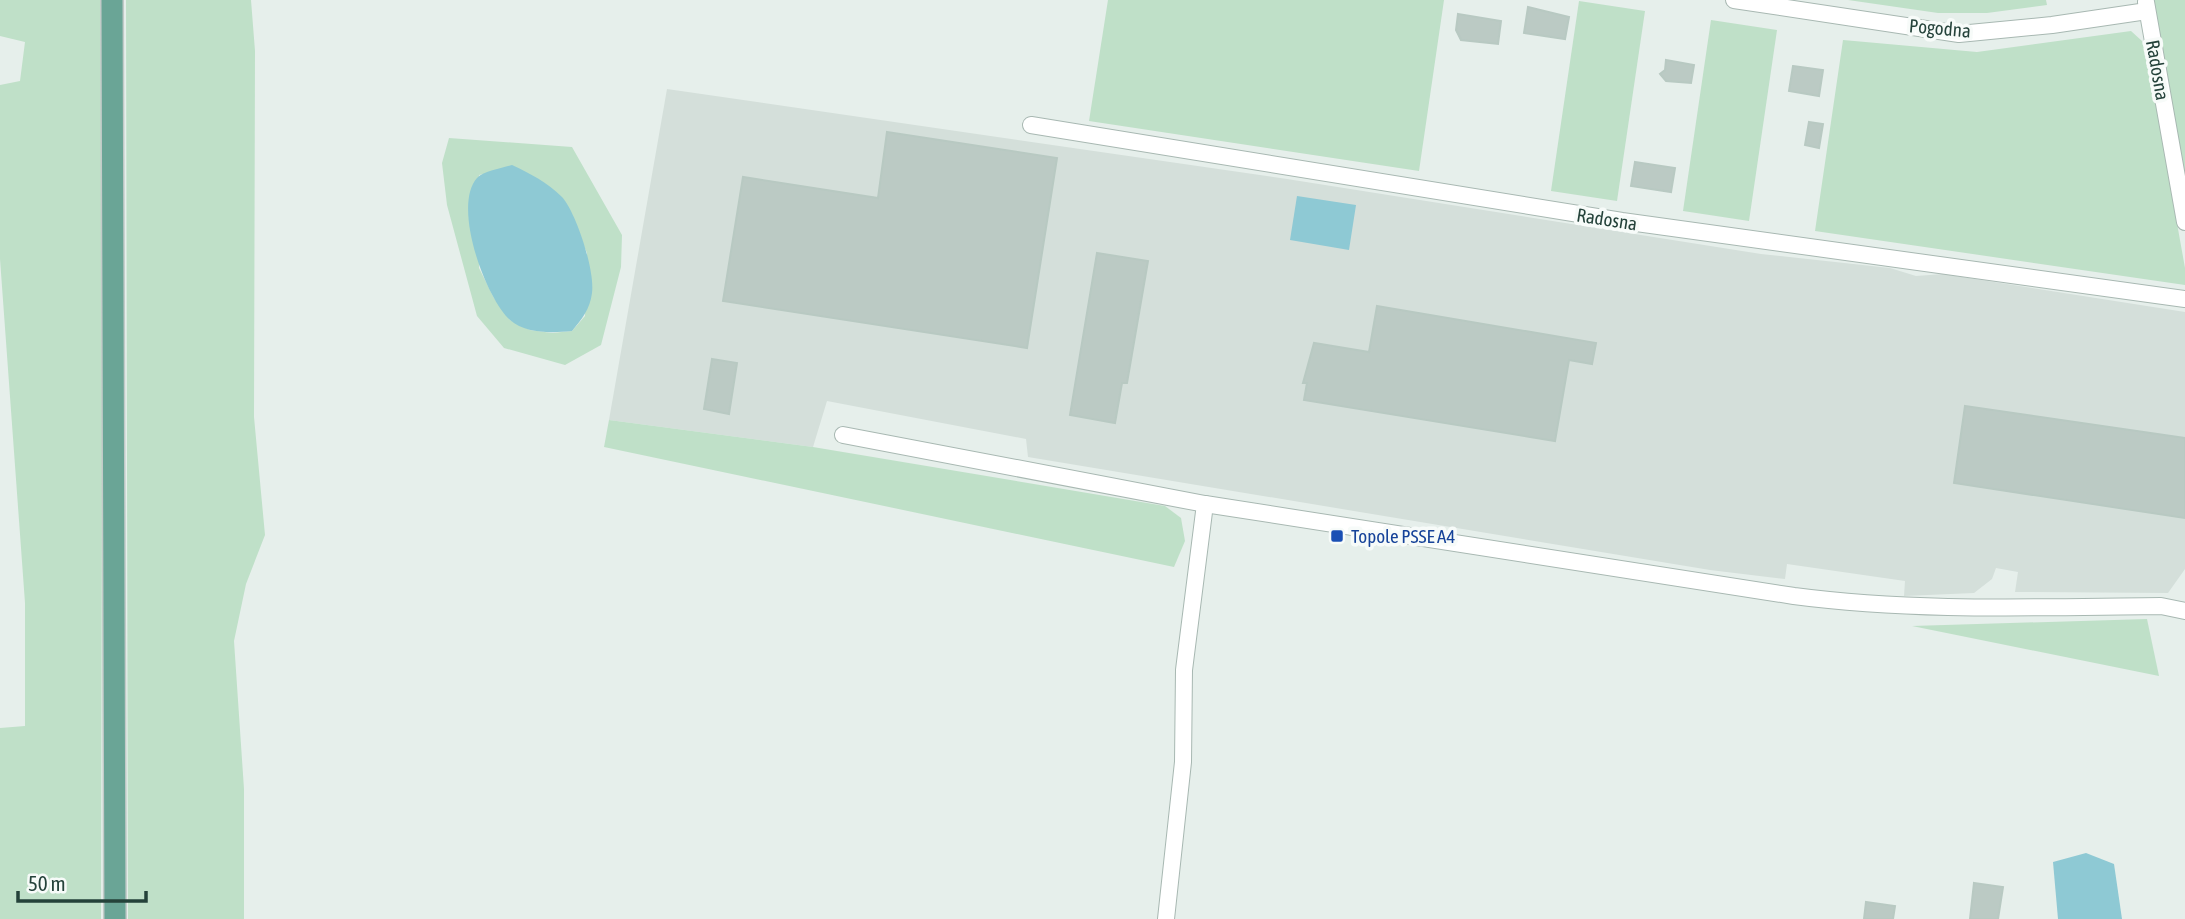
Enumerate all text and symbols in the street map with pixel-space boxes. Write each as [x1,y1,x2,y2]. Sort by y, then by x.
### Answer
street label: Pogodna [1908,14,1972,42]
street label: Radosna [2142,38,2174,102]
street label: Radosna [1575,203,1639,235]
place label: Topole PSSE A4 [1351,525,1455,547]
marker: Topole PSSE A4 [1329,528,1345,544]
scale bar [18,860,145,904]
text: 50 m [28,871,66,895]

